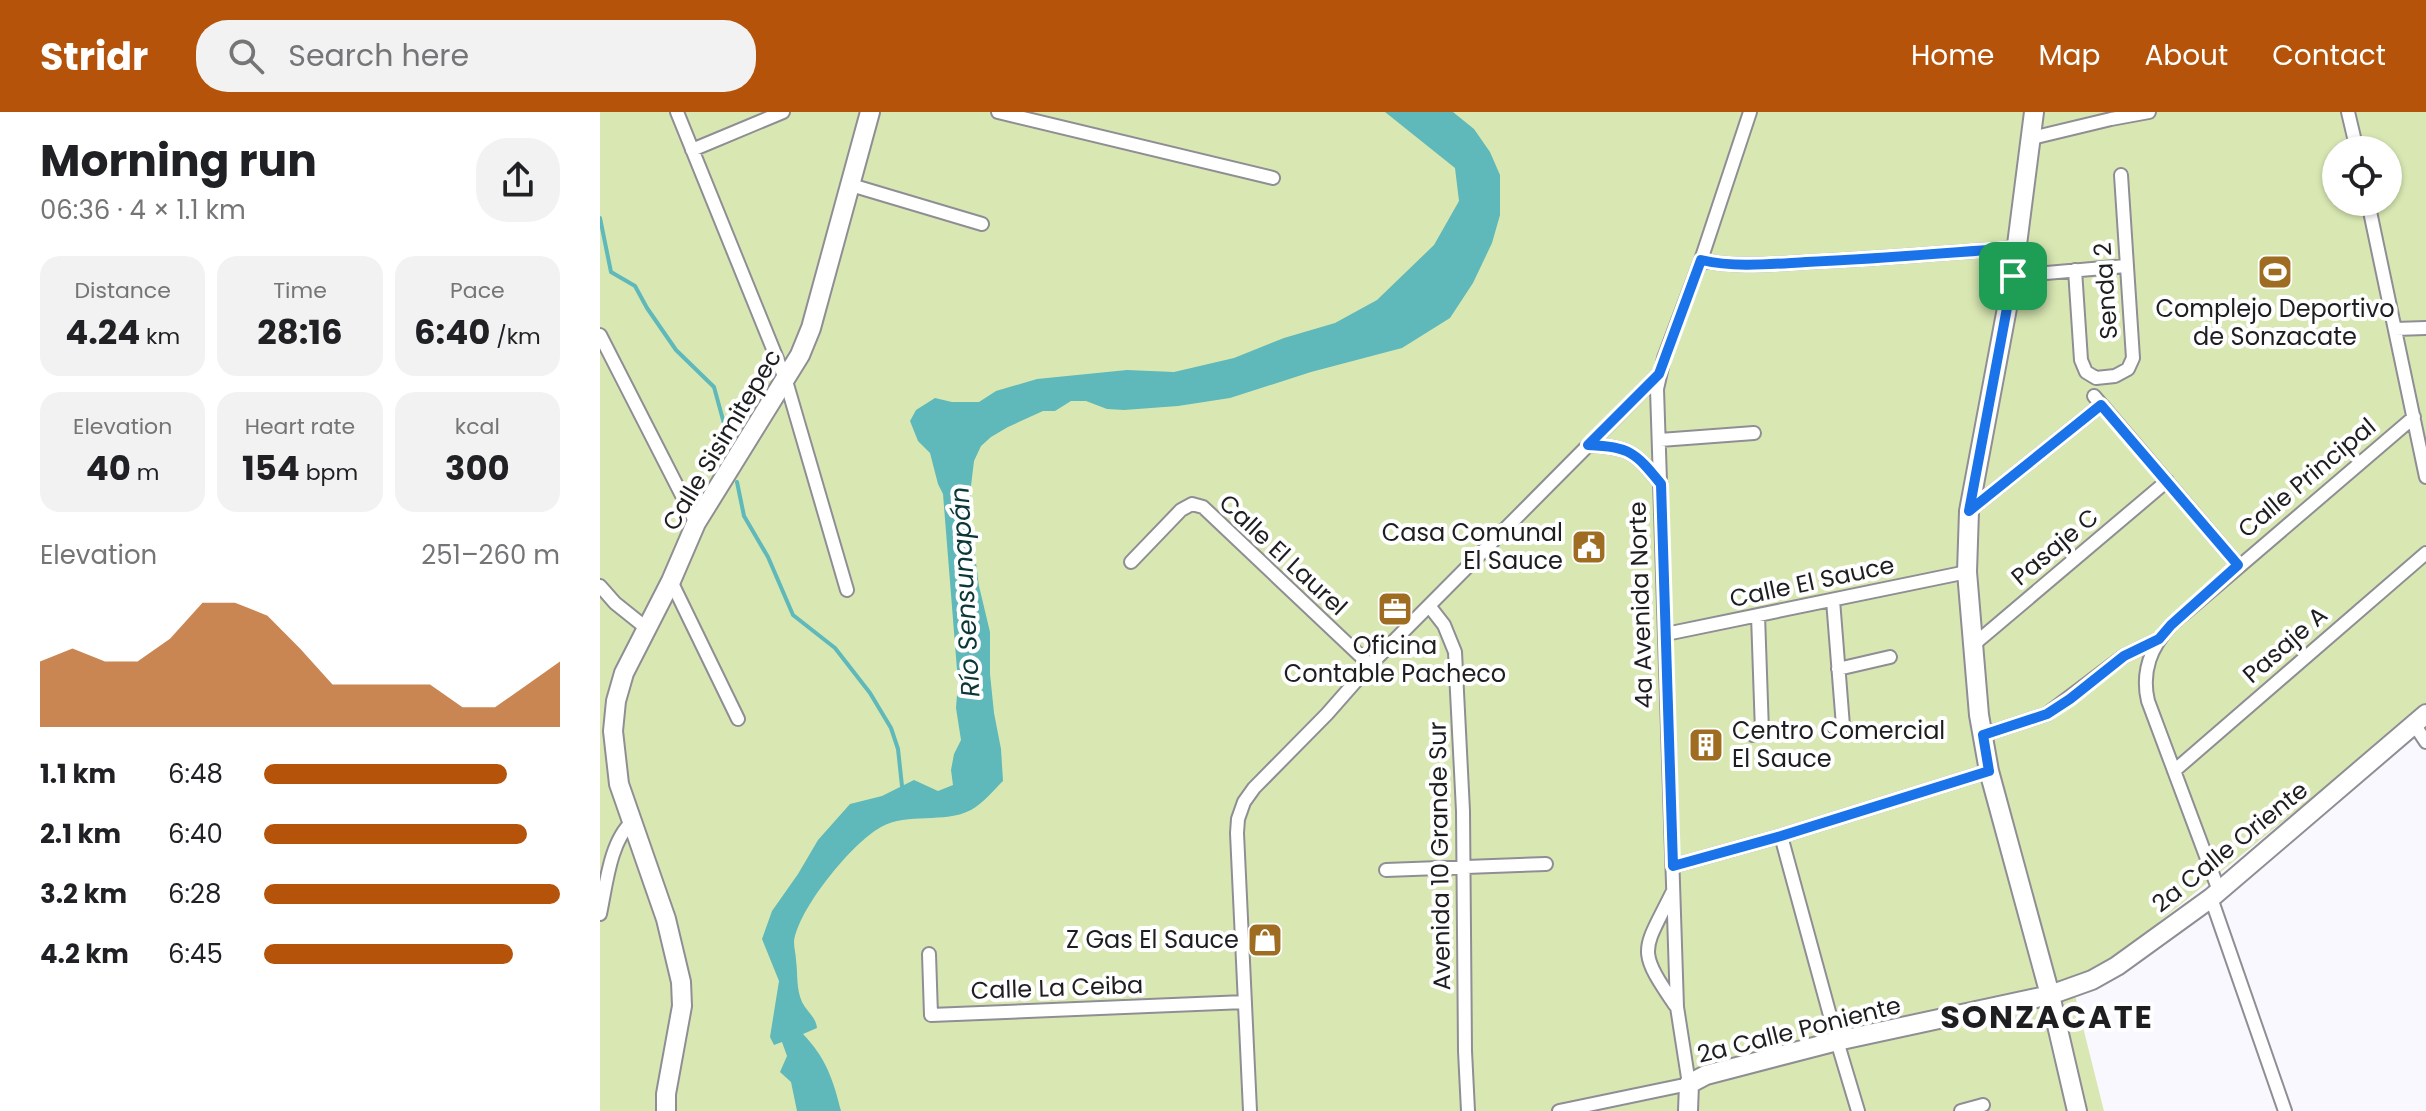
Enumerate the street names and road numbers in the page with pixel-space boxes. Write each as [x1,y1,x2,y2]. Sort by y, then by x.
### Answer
street label: Senda 2 [2086,242,2125,341]
street label: Calle Sisimitepec [654,343,789,537]
street label: Calle Principal [2231,410,2383,545]
street label: Calle El Laurel [1212,487,1355,623]
street label: Pasaje C [2004,500,2105,593]
street label: 4a Avenida Norte [1620,501,1661,709]
street label: Calle El Sauce [1726,548,1897,615]
street label: Pasaje A [2235,599,2334,691]
street label: Avenida 10 Grande Sur [1421,721,1458,991]
street label: 2a Calle Oriente [2145,773,2315,920]
street label: Calle La Ceiba [970,968,1144,1007]
street label: 2a Calle Poniente [1694,988,1904,1071]

